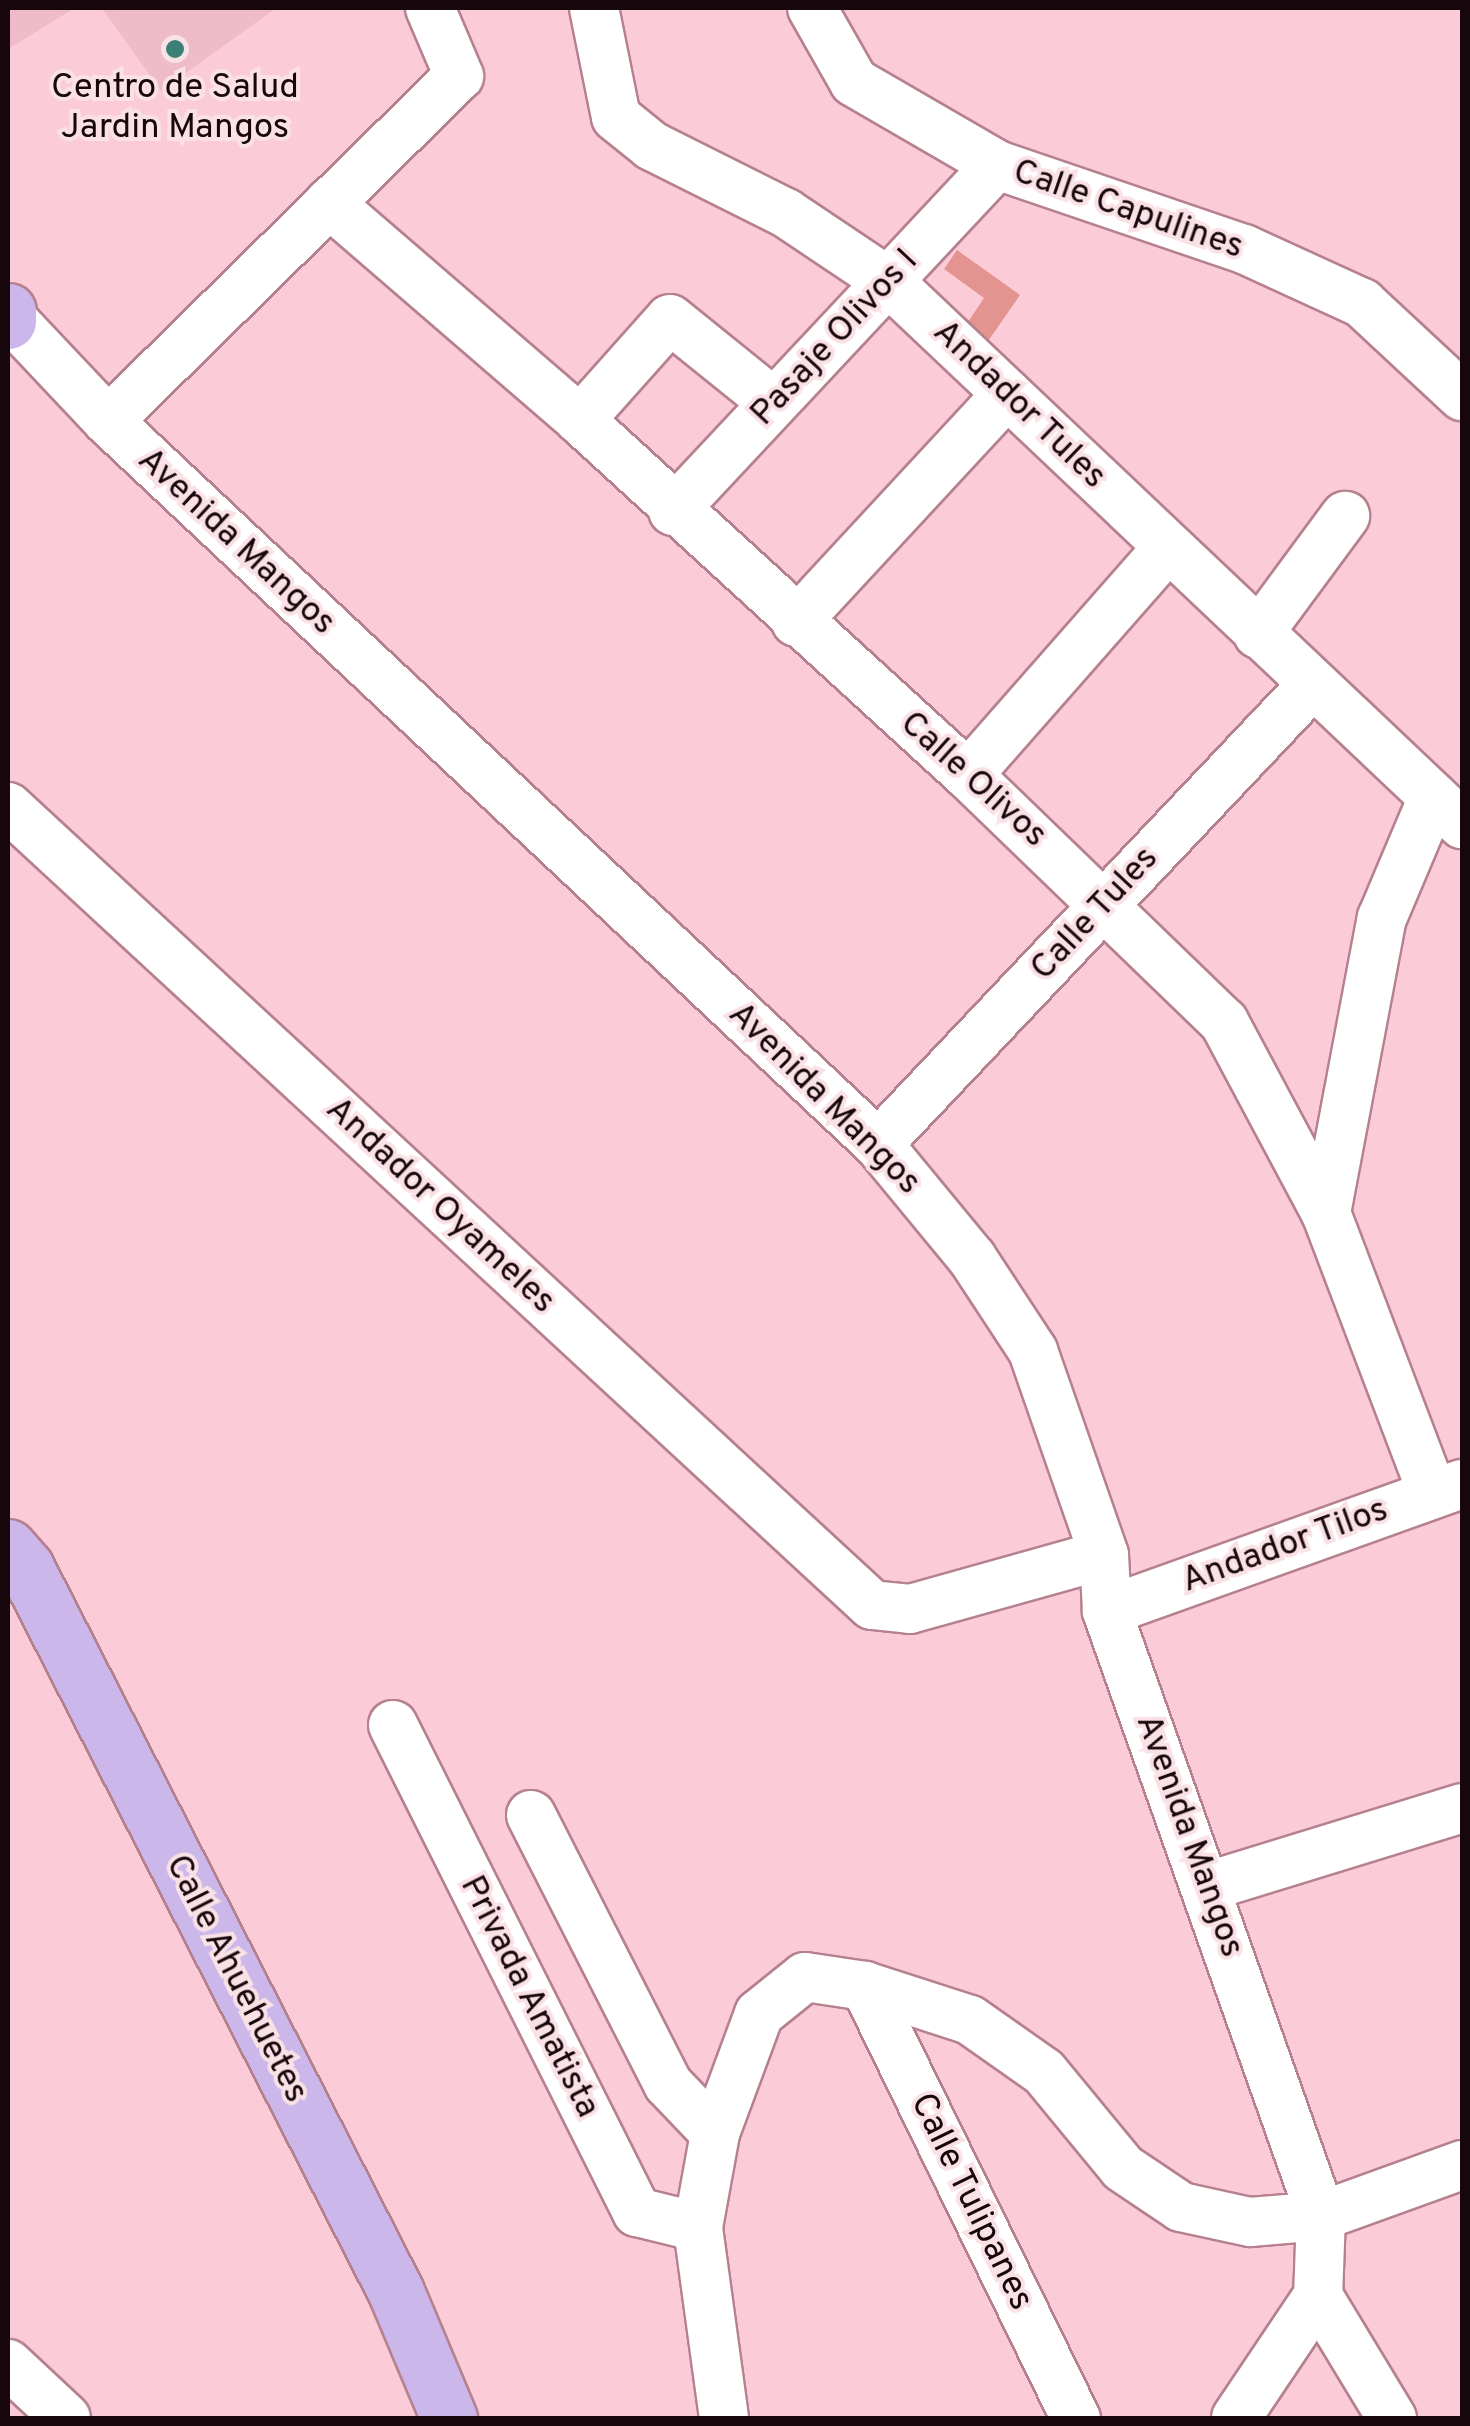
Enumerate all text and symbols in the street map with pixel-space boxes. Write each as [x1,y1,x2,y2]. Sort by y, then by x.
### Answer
marker: Centro de Salud Jardin Mangos [162,36,188,62]
place label: Centro de Salud Jardin Mangos [51,67,299,149]
street label: Calle Capulines [1007,151,1249,269]
street label: Pasaje Olivos I [742,241,928,435]
street label: Andador Tules [923,311,1115,499]
street label: Avenida Mangos [128,440,344,644]
street label: Calle Olivos [891,703,1055,857]
street label: Calle Tules [1022,838,1168,990]
street label: Avenida Mangos [719,994,929,1204]
street label: Andador Oyameles [317,1089,563,1323]
street label: Andador Tilos [1176,1489,1394,1603]
street label: Avenida Mangos [1126,1709,1252,1963]
street label: Calle Ahuehuetes [155,1848,317,2110]
street label: Privada Amatista [450,1868,608,2126]
street label: Calle Tulipanes [900,2086,1042,2318]

